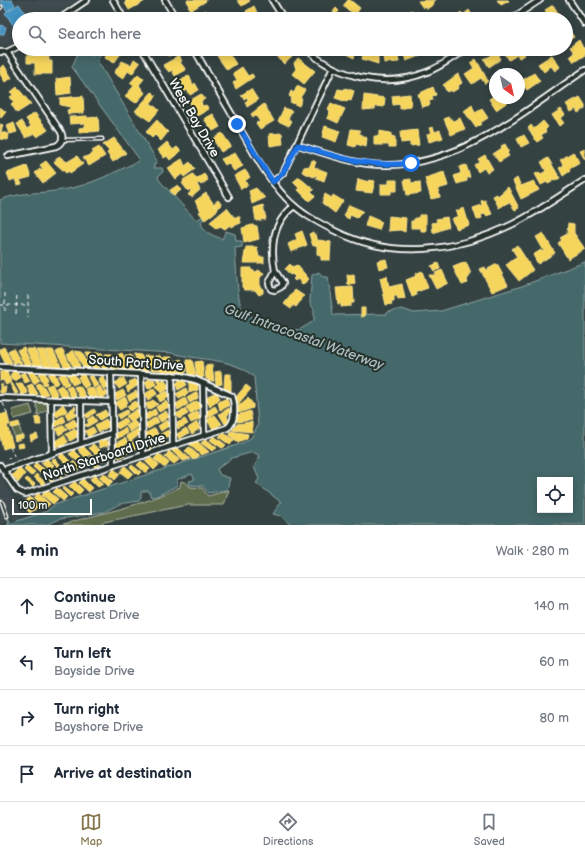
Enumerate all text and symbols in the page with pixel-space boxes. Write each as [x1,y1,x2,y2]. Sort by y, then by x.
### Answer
search box [12,12,573,56]
icon: search [26,23,48,45]
text: Search here [58,25,141,44]
north arrow [489,68,525,104]
street label: West Bay Drive [165,76,223,160]
route end [228,115,246,133]
route start [402,154,420,172]
water label: Gulf Intracoastal Waterway [222,300,387,374]
street label: South Port Drive [88,352,184,374]
street label: North Starboard Drive [41,430,168,484]
map controls [537,477,573,513]
button: locate [537,477,573,513]
scale bar [12,497,92,516]
text: 100 m [18,499,47,512]
text: 4 min [16,541,59,561]
text: Walk · 280 m [496,543,569,559]
text: Continue [54,588,116,607]
icon: ahead [16,595,38,617]
text: 140 m [534,598,569,614]
text: Baycrest Drive [54,607,139,623]
text: Turn left [54,644,111,663]
icon: left [16,651,38,673]
text: 60 m [539,654,569,670]
text: Bayside Drive [54,663,135,679]
text: Turn right [54,700,119,719]
icon: right [16,707,38,729]
text: 80 m [540,710,569,726]
text: Bayshore Drive [54,719,143,735]
icon: arrive [16,763,38,785]
text: Arrive at destination [54,764,192,783]
tab: Map [80,811,102,848]
tab: Directions [263,811,313,848]
tab: Saved [474,811,505,848]

